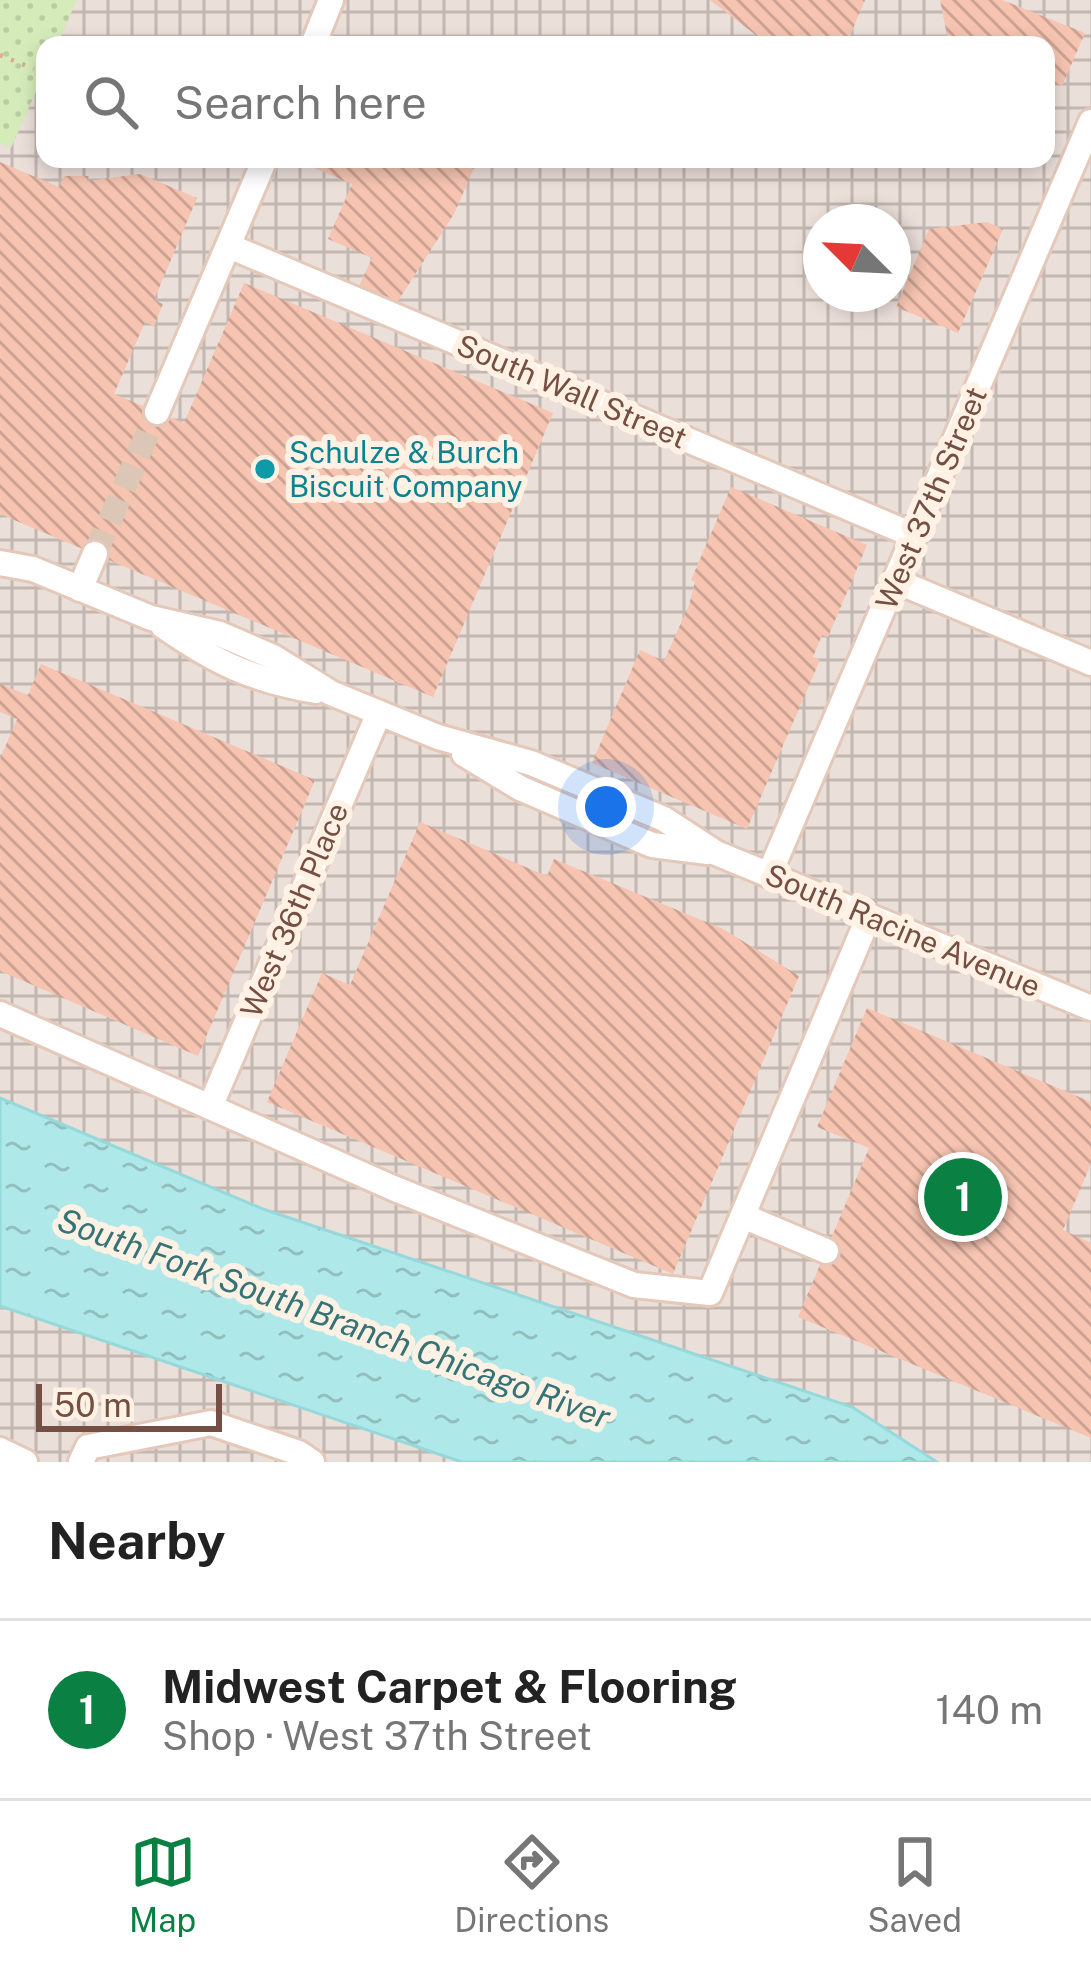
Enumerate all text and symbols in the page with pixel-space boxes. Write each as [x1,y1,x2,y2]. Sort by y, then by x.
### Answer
search box [36,36,1055,168]
icon: search [78,69,144,135]
text: Search here [174,76,427,129]
north arrow [803,204,911,312]
street label: South Wall Street [452,326,692,456]
street label: West 37th Street [868,381,994,615]
place label: Schulze & Burch Biscuit Company [289,434,523,504]
marker: Schulze & Burch Biscuit Company [252,456,278,482]
your location [576,777,636,837]
street label: West 36th Place [233,797,355,1023]
street label: South Racine Avenue [760,856,1046,1004]
pin: 1 [924,1152,1002,1242]
water label: South Fork South Branch Chicago River [53,1200,616,1436]
scale bar [36,1378,222,1431]
text: 50 m [54,1386,132,1424]
text: Nearby [48,1511,225,1570]
text: Midwest Carpet & Flooring [162,1660,737,1713]
text: 1 [79,1687,95,1733]
text: 140 m [936,1687,1043,1733]
text: Shop · West 37th Street [162,1713,592,1759]
tab: Map [129,1829,196,1939]
tab: Directions [454,1829,609,1939]
tab: Saved [868,1829,962,1939]

